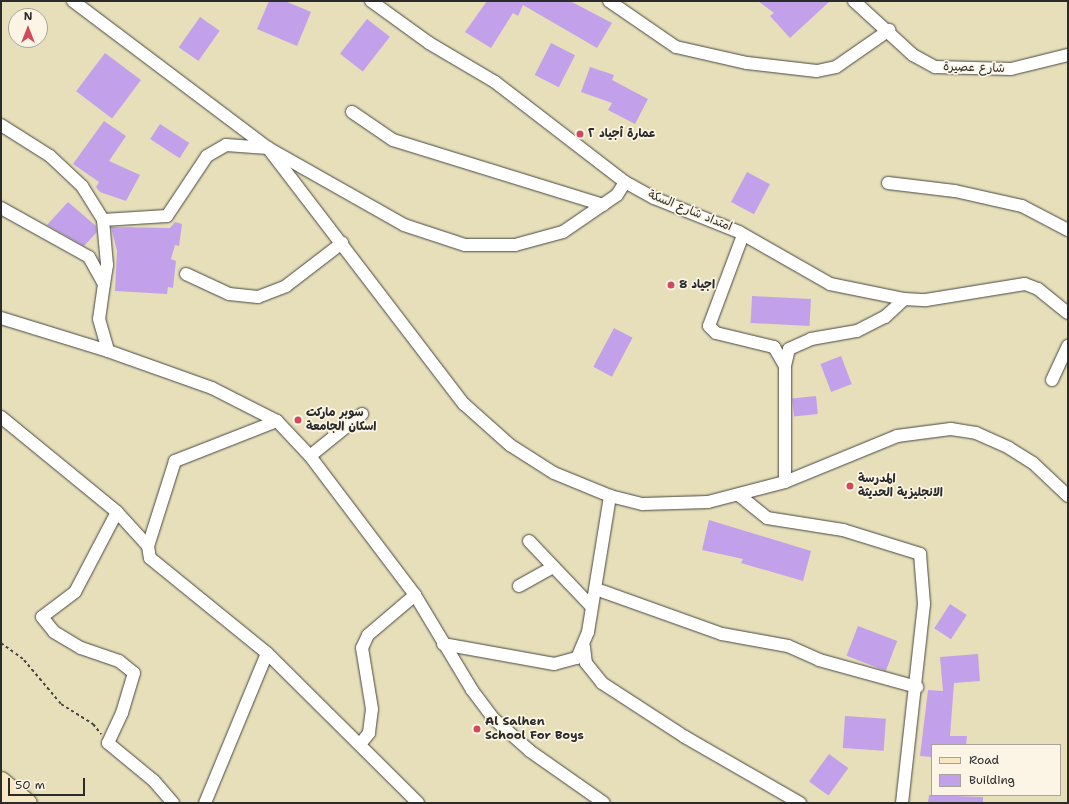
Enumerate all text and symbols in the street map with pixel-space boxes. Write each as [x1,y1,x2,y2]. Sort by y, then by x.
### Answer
north arrow [8,8,48,48]
text: N [24,9,32,24]
street label: شارع عصيرة [943,60,1005,76]
place label: عمارة أجياد ٢ [588,127,656,141]
marker: عمارة أجياد ٢ [575,129,585,139]
street label: امتداد شارع السكة [646,188,734,234]
place label: اجياد 8 [679,278,715,292]
marker: اجياد 8 [666,280,676,290]
place label: سوبر ماركت اسكان الجامعة [306,406,376,434]
marker: سوبر ماركت اسكان الجامعة [293,415,303,425]
place label: المدرسة الانجليزية الحديثة [858,472,943,500]
marker: المدرسة الانجليزية الحديثة [845,481,855,491]
place label: Al Salhen School For Boys [485,715,584,743]
marker: Al Salhen School For Boys [472,724,482,734]
legend [931,744,1061,796]
text: Road [969,752,999,768]
scale bar [10,770,87,796]
text: Building [969,772,1015,788]
text: 50 m [15,777,45,793]

